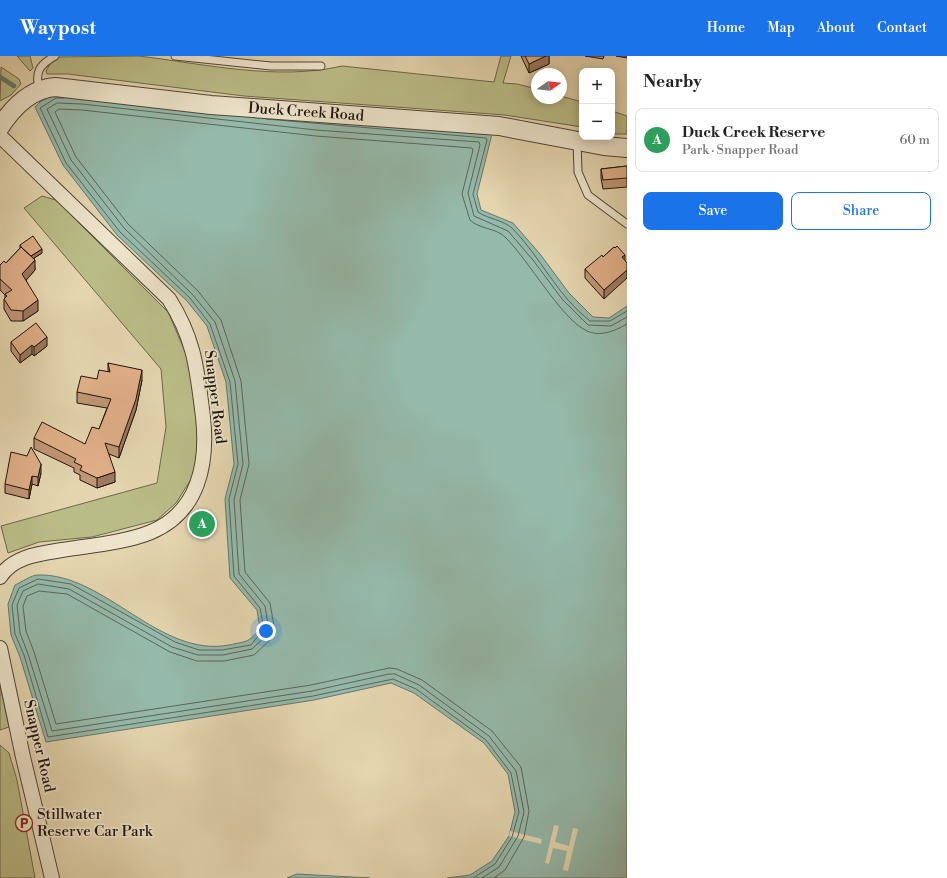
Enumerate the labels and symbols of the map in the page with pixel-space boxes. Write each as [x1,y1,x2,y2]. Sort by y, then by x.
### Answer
north arrow [531,68,567,104]
street label: Duck Creek Road [247,98,365,126]
street label: Snapper Road [200,349,230,445]
pin: A [189,509,215,539]
your location [256,621,276,641]
street label: Snapper Road [19,698,59,795]
place label: Stillwater Reserve Car Park [37,805,154,841]
parking icon: Stillwater Reserve Car Park [14,813,34,833]

